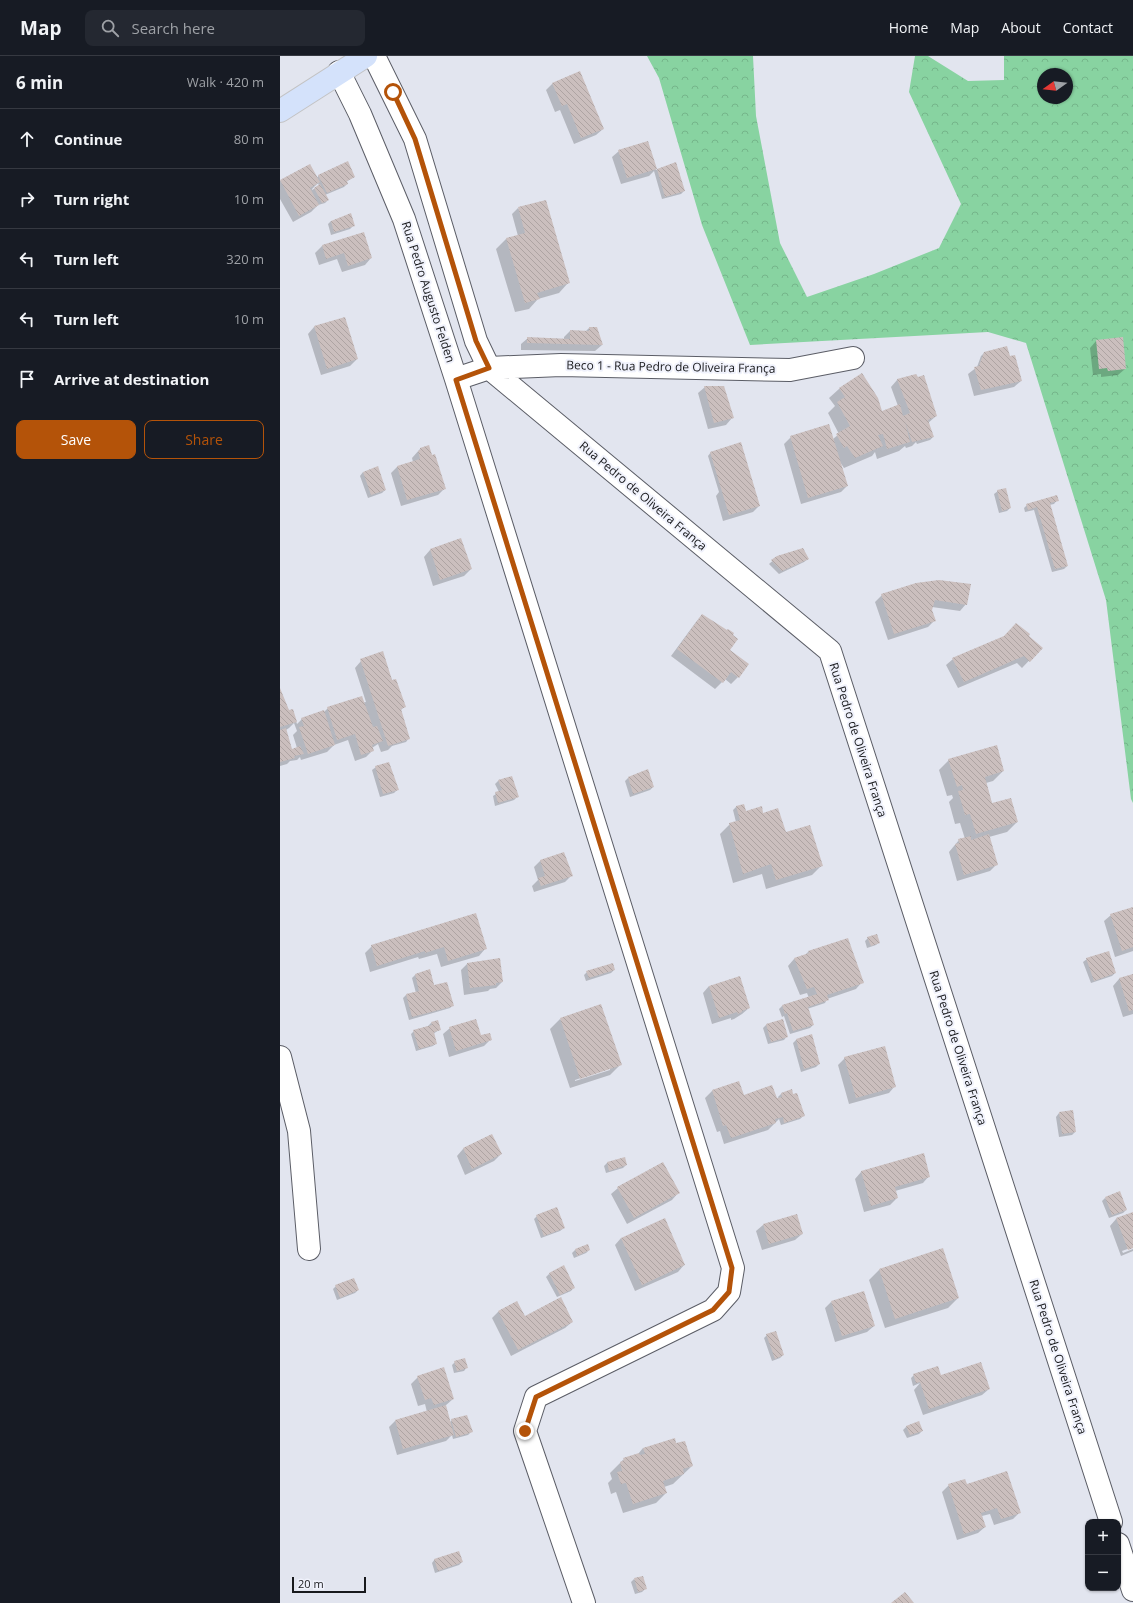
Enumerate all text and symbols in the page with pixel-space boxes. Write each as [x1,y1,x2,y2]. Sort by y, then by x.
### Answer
search box [85,10,365,46]
text: Map [20,15,61,41]
icon: search [99,17,121,39]
text: Search here [131,18,215,38]
text: Home [889,18,928,37]
text: Map [950,18,979,37]
text: About [1001,18,1041,37]
text: Contact [1063,18,1113,37]
north arrow [1037,68,1073,104]
text: 6 min [16,71,63,94]
text: Walk · 420 m [187,73,264,91]
route start [384,83,402,101]
icon: ahead [16,128,38,150]
text: Continue [54,129,122,149]
text: 80 m [234,130,264,148]
icon: right [16,188,38,210]
text: Turn right [54,189,129,209]
text: 10 m [234,190,264,208]
street label: Rua Pedro Augusto Felden [398,219,459,365]
icon: left [16,248,38,270]
text: Turn left [54,249,119,269]
text: 320 m [226,250,264,268]
icon: left [16,308,38,330]
text: Turn left [54,309,119,329]
text: 10 m [234,310,264,328]
street label: Beco 1 - Rua Pedro de Oliveira França [566,356,776,377]
icon: arrive [16,368,38,390]
text: Arrive at destination [54,369,209,389]
button: Save [16,420,136,459]
button: Share [144,420,264,459]
street label: Rua Pedro de Oliveira França [576,437,711,554]
street label: Rua Pedro de Oliveira França [825,660,892,819]
street label: Rua Pedro de Oliveira França [925,968,992,1127]
street label: Rua Pedro de Oliveira França [1025,1277,1092,1436]
route end [516,1422,534,1440]
map controls [1085,1519,1121,1591]
button: + [1085,1519,1121,1555]
button: − [1085,1555,1121,1591]
scale bar [292,1575,366,1594]
text: 20 m [298,1576,324,1591]

